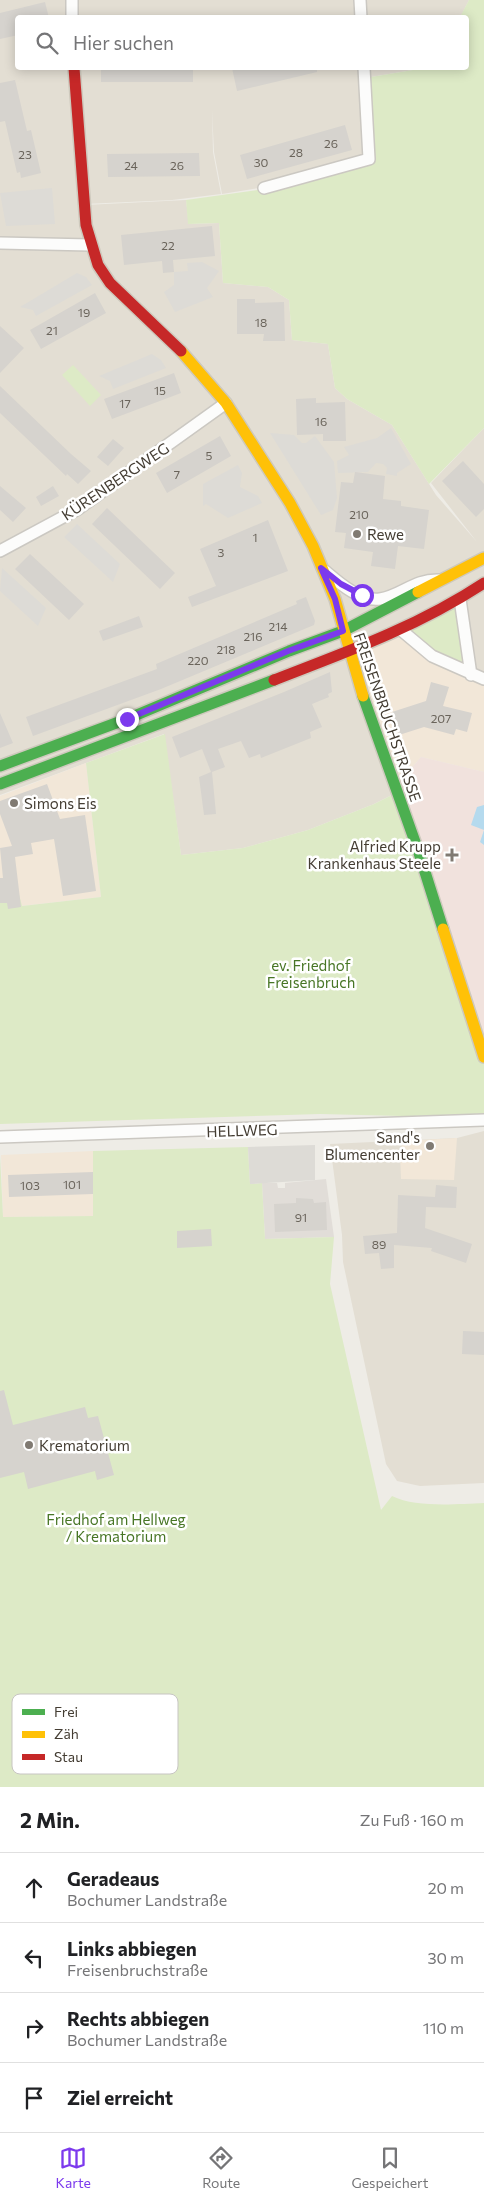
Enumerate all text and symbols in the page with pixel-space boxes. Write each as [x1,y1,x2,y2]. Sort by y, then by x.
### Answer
search box [15,15,469,70]
icon: search [33,29,61,57]
text: Hier suchen [73,31,174,54]
house number: 26 [324,136,338,150]
house number: 28 [289,145,303,159]
house number: 23 [18,147,32,161]
house number: 30 [254,155,269,169]
house number: 24 [124,158,138,172]
house number: 26 [170,158,184,172]
house number: 22 [161,238,175,252]
house number: 19 [78,305,90,319]
house number: 18 [255,315,267,329]
house number: 21 [46,323,58,337]
house number: 15 [154,383,166,397]
house number: 17 [119,396,131,410]
house number: 16 [315,414,327,428]
street label: KÜRENBERGWEG [58,438,172,524]
house number: 5 [206,448,213,462]
house number: 7 [174,467,180,481]
house number: 210 [349,507,369,521]
place label: Rewe [367,525,404,543]
marker: Rewe [351,528,363,540]
house number: 1 [252,530,258,544]
house number: 3 [218,545,225,559]
route start [351,584,374,607]
house number: 214 [269,619,287,633]
house number: 216 [243,629,263,643]
street label: FREISENBRUCHSTRASSE [351,630,425,804]
house number: 218 [216,642,236,656]
house number: 220 [187,653,209,667]
route end [116,708,139,731]
house number: 207 [431,711,451,725]
place label: Simons Eis [24,794,97,812]
marker: Simons Eis [8,797,20,809]
place label: Alfried Krupp Krankenhaus Steele [308,837,441,872]
marker: Alfried Krupp Krankenhaus Steele [445,848,459,862]
park label: ev. Friedhof Freisenbruch [267,956,355,991]
street label: HELLWEG [206,1120,278,1140]
place label: Sand's Blumencenter [325,1128,420,1163]
marker: Sand's Blumencenter [424,1140,436,1152]
house number: 101 [63,1177,81,1191]
house number: 103 [20,1178,40,1192]
house number: 91 [295,1210,307,1224]
house number: 89 [372,1237,386,1251]
place label: Krematorium [39,1436,130,1454]
marker: Krematorium [23,1439,35,1451]
park label: Friedhof am Hellweg / Krematorium [46,1510,186,1545]
legend [12,1694,178,1774]
text: Frei [54,1703,78,1720]
text: Zäh [54,1725,79,1742]
text: Stau [54,1748,83,1765]
text: 2 Min. [20,1807,80,1832]
text: Zu Fuß · 160 m [360,1810,464,1829]
text: Geradeaus [67,1867,159,1890]
icon: ahead [20,1874,48,1902]
text: 20 m [428,1878,464,1897]
text: Bochumer Landstraße [67,1890,227,1909]
text: Links abbiegen [67,1937,197,1960]
icon: left [20,1944,48,1972]
text: 30 m [427,1948,464,1967]
text: Freisenbruchstraße [67,1960,208,1979]
text: Rechts abbiegen [67,2007,209,2030]
icon: right [20,2014,48,2042]
text: 110 m [423,2018,464,2037]
text: Bochumer Landstraße [67,2030,227,2049]
icon: arrive [20,2084,48,2112]
text: Ziel erreicht [67,2086,173,2109]
tab: Karte [56,2144,91,2191]
tab: Route [202,2144,240,2191]
tab: Gespeichert [351,2144,428,2191]

